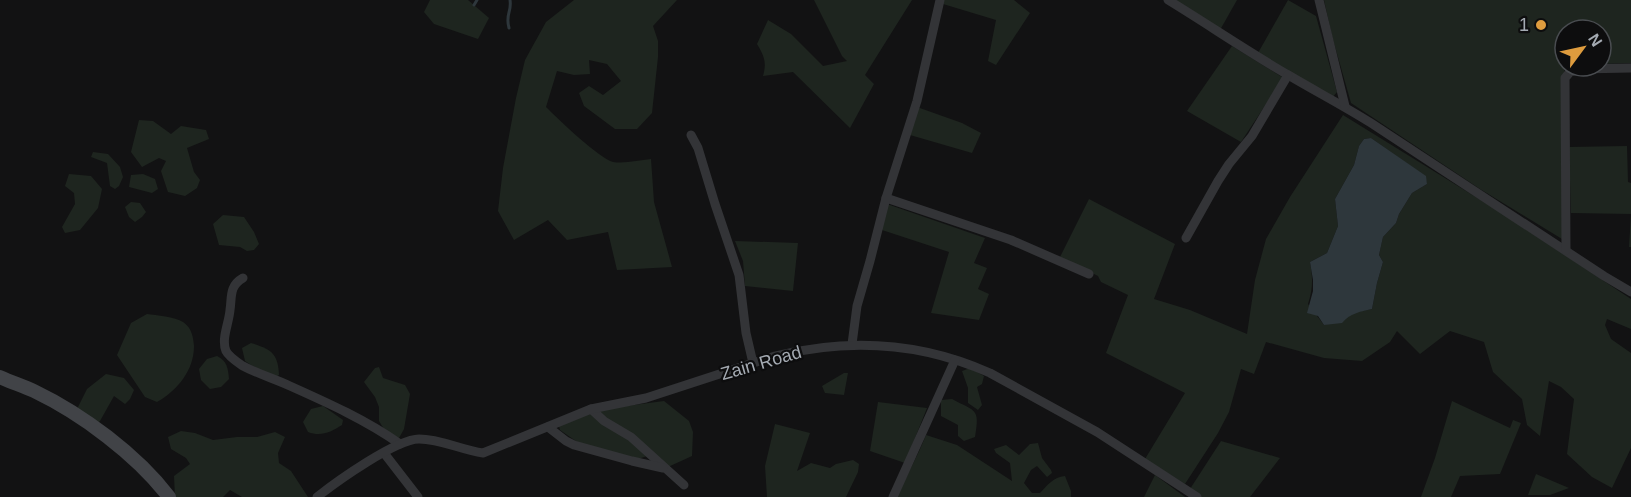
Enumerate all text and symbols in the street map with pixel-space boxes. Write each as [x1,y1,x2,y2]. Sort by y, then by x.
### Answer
place label: 1 [1519,15,1529,35]
marker: 1 [1534,18,1548,32]
north arrow [1553,18,1613,78]
text: N [1585,31,1605,50]
street label: Zain Road [718,342,804,384]

